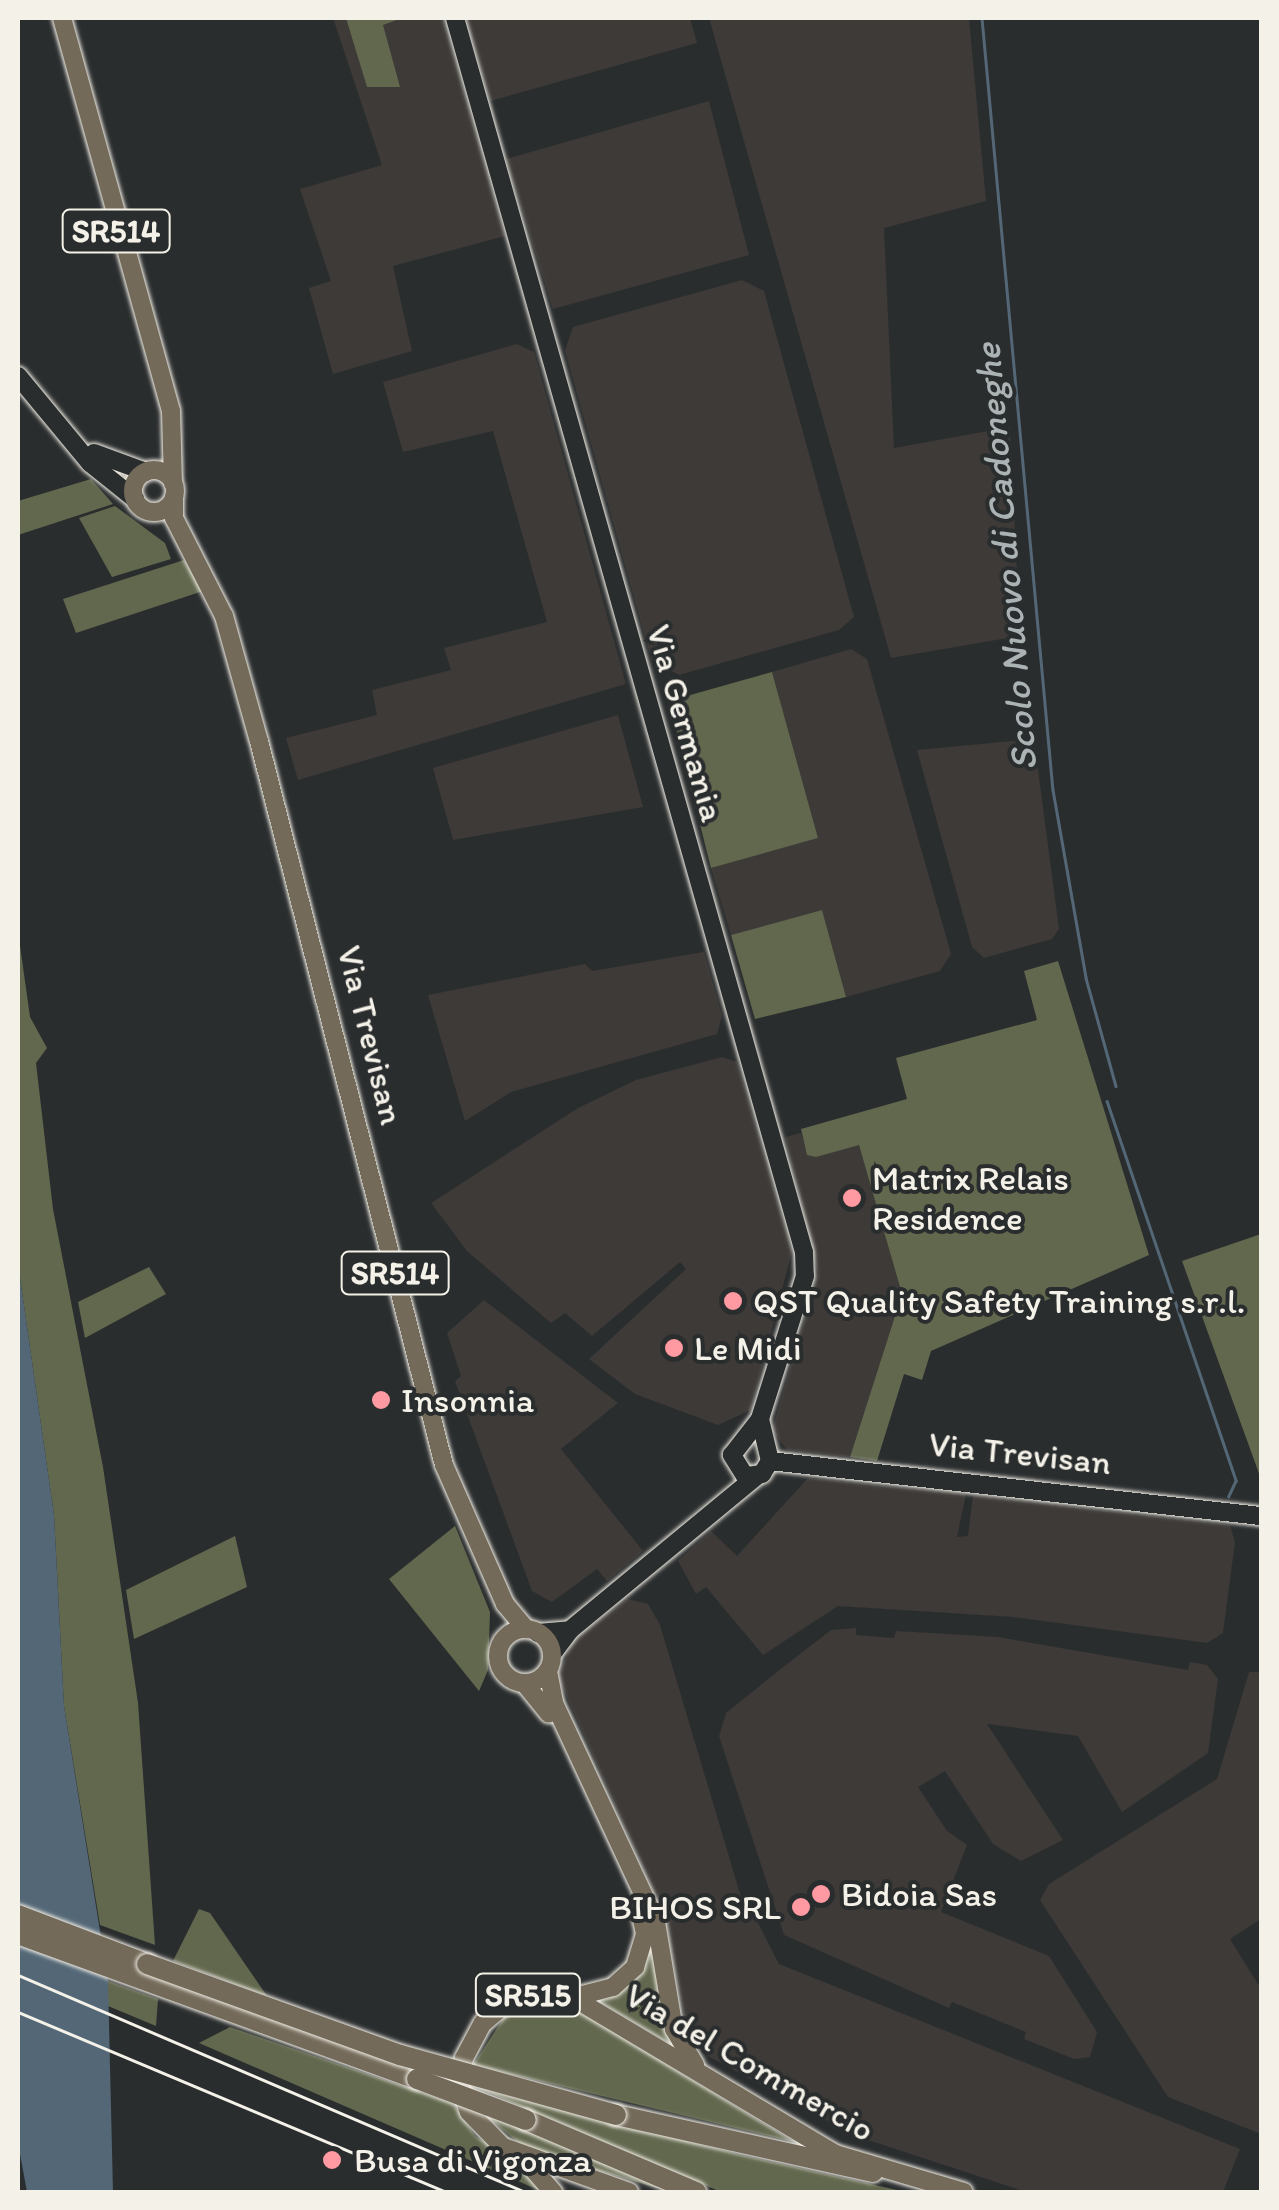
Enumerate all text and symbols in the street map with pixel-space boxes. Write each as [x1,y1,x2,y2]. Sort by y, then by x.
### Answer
road number: SR514 [61,204,171,258]
water label: Scolo Nuovo di Cadoneghe [965,341,1047,773]
street label: Via Germania [638,620,734,826]
street label: Via Trevisan [329,942,413,1128]
place label: Matrix Relais Residence [872,1157,1067,1239]
marker: Matrix Relais Residence [841,1187,863,1209]
road number: SR514 [340,1246,450,1300]
place label: QST Quality Safety Training s.r.l. [753,1280,1245,1322]
marker: QST Quality Safety Training s.r.l. [722,1290,744,1312]
place label: Le Midi [694,1327,801,1369]
marker: Le Midi [663,1337,685,1359]
place label: Insonnia [401,1379,534,1421]
marker: Insonnia [370,1389,392,1411]
street label: Via Trevisan [928,1423,1112,1483]
place label: Bidoia Sas [841,1873,998,1915]
marker: Bidoia Sas [810,1883,832,1905]
place label: BIHOS SRL [609,1886,781,1928]
marker: BIHOS SRL [790,1896,812,1918]
road number: SR515 [473,1968,583,2022]
street label: Via del Commercio [618,1974,882,2150]
place label: Busa di Vigonza [354,2139,591,2181]
marker: Busa di Vigonza [319,2147,345,2173]

